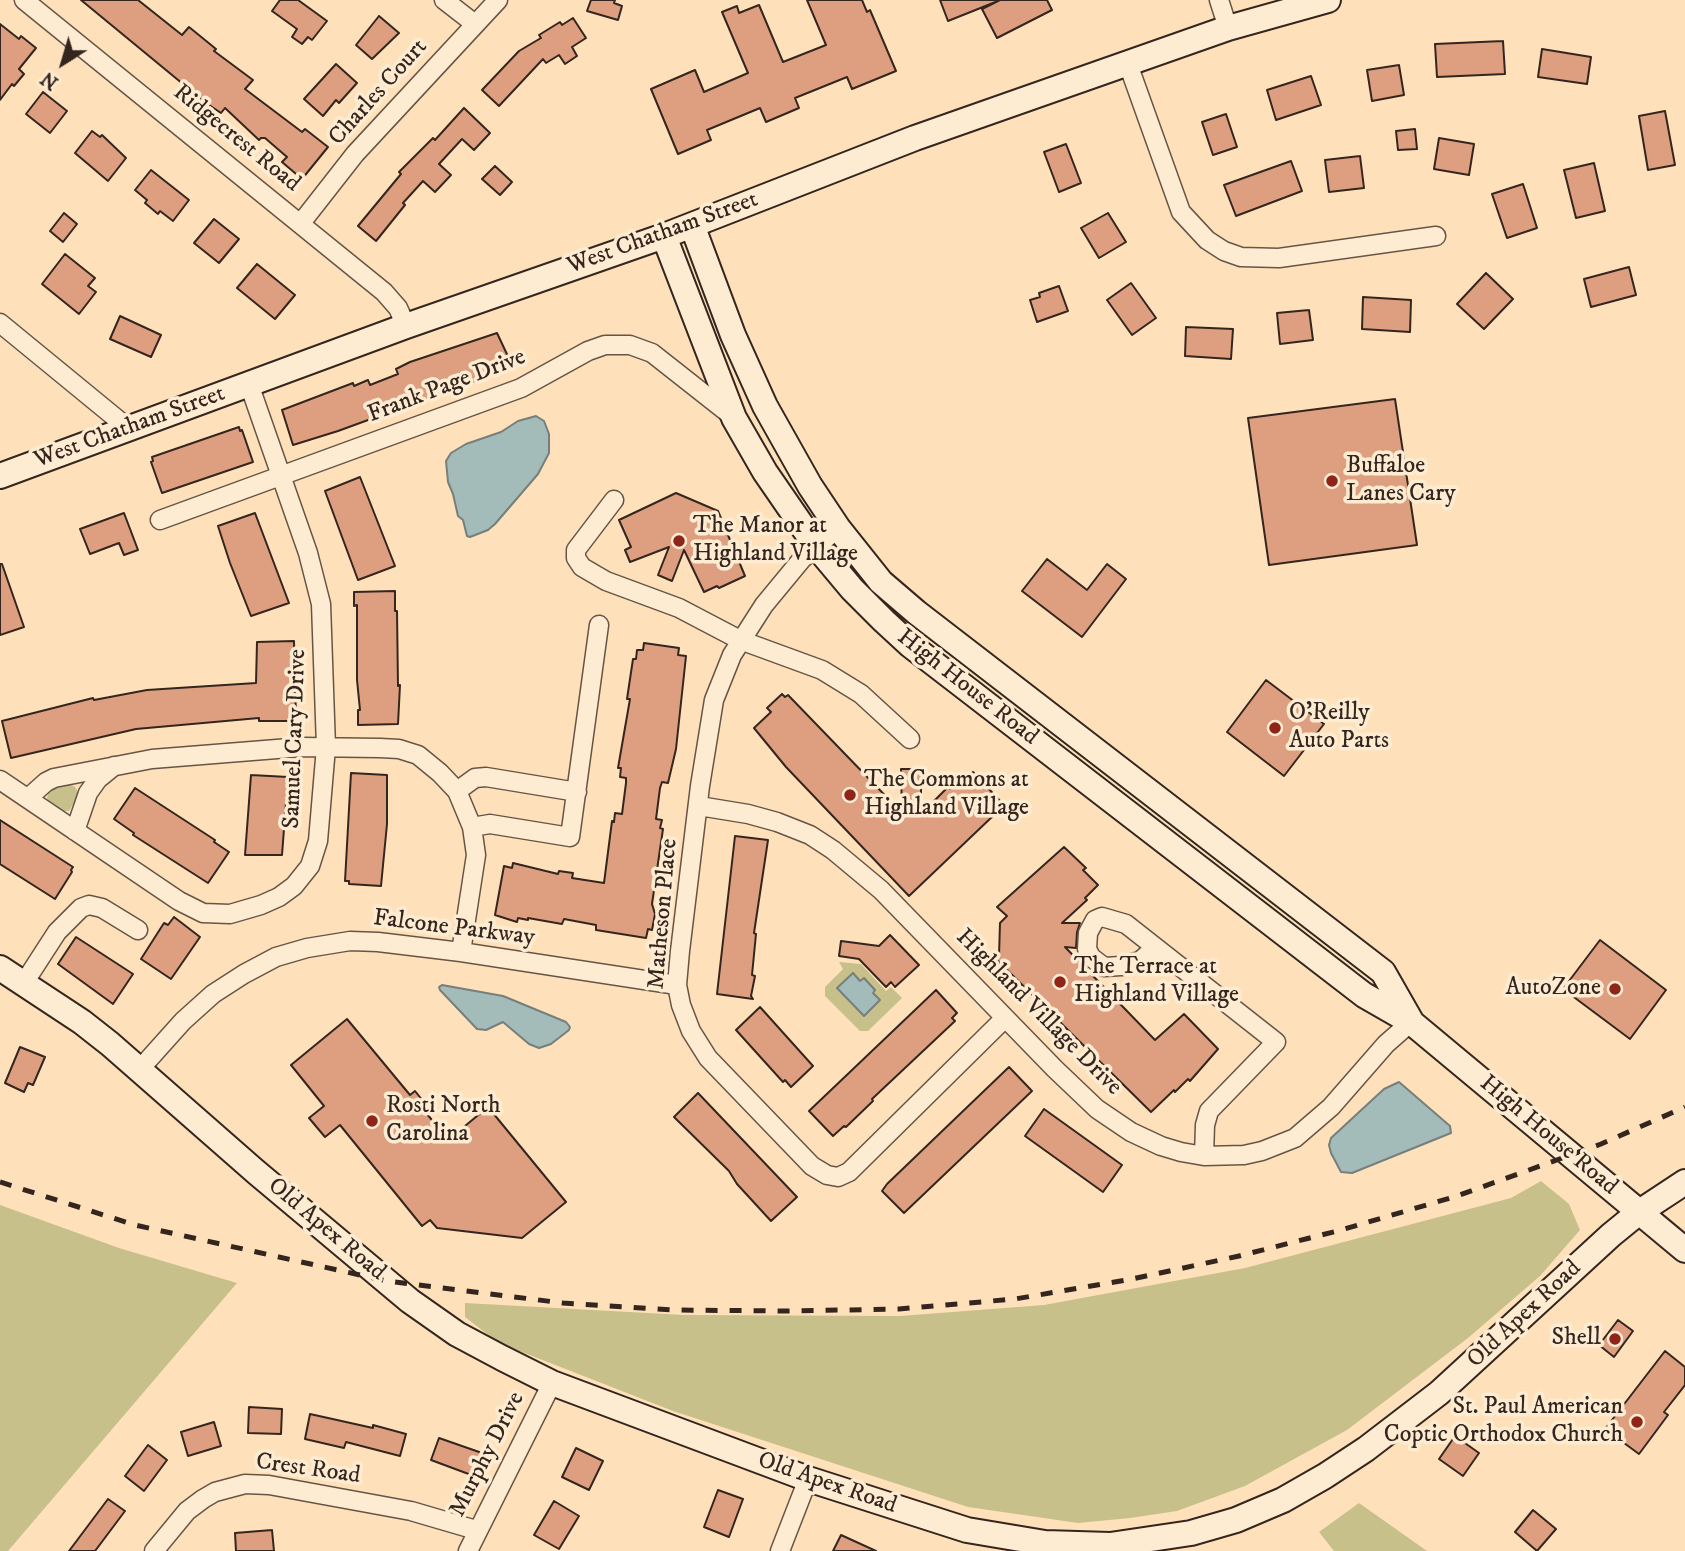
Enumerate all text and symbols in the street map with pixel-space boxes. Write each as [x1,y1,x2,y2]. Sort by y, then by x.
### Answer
north arrow [28,28,98,98]
street label: Charles Court [324,34,434,152]
text: N [37,66,63,94]
street label: Ridgecrest Road [167,79,305,199]
street label: West Chatham Street [564,186,762,282]
street label: Frank Page Drive [364,344,530,430]
street label: West Chatham Street [31,380,229,476]
place label: Buffaloe Lanes Cary [1346,453,1456,509]
marker: Buffaloe Lanes Cary [1324,473,1340,489]
place label: The Manor at Highland Village [693,513,858,569]
marker: The Manor at Highland Village [671,533,687,549]
street label: High House Road [891,624,1043,752]
street label: Samuel Cary Drive [278,649,314,829]
place label: O'Reilly Auto Parts [1289,700,1389,756]
marker: O'Reilly Auto Parts [1267,720,1283,736]
place label: The Commons at Highland Village [864,767,1029,823]
marker: The Commons at Highland Village [842,787,858,803]
street label: Matheson Place [643,837,685,991]
street label: Falcone Parkway [372,905,536,953]
street label: Highland Village Drive [949,924,1127,1102]
place label: The Terrace at Highland Village [1074,954,1239,1010]
marker: The Terrace at Highland Village [1052,974,1068,990]
place label: AutoZone [1505,975,1601,1003]
marker: AutoZone [1607,981,1623,997]
street label: High House Road [1473,1070,1623,1202]
place label: Rosti North Carolina [386,1093,501,1149]
marker: Rosti North Carolina [364,1113,380,1129]
street label: Old Apex Road [261,1172,391,1288]
street label: Old Apex Road [1462,1255,1588,1375]
place label: Shell [1552,1325,1601,1353]
marker: Shell [1607,1331,1623,1347]
street label: Murphy Drive [444,1388,532,1522]
place label: St. Paul American Coptic Orthodox Church [1384,1394,1623,1450]
marker: St. Paul American Coptic Orthodox Church [1629,1414,1645,1430]
street label: Old Apex Road [754,1447,900,1521]
street label: Crest Road [254,1448,362,1492]

